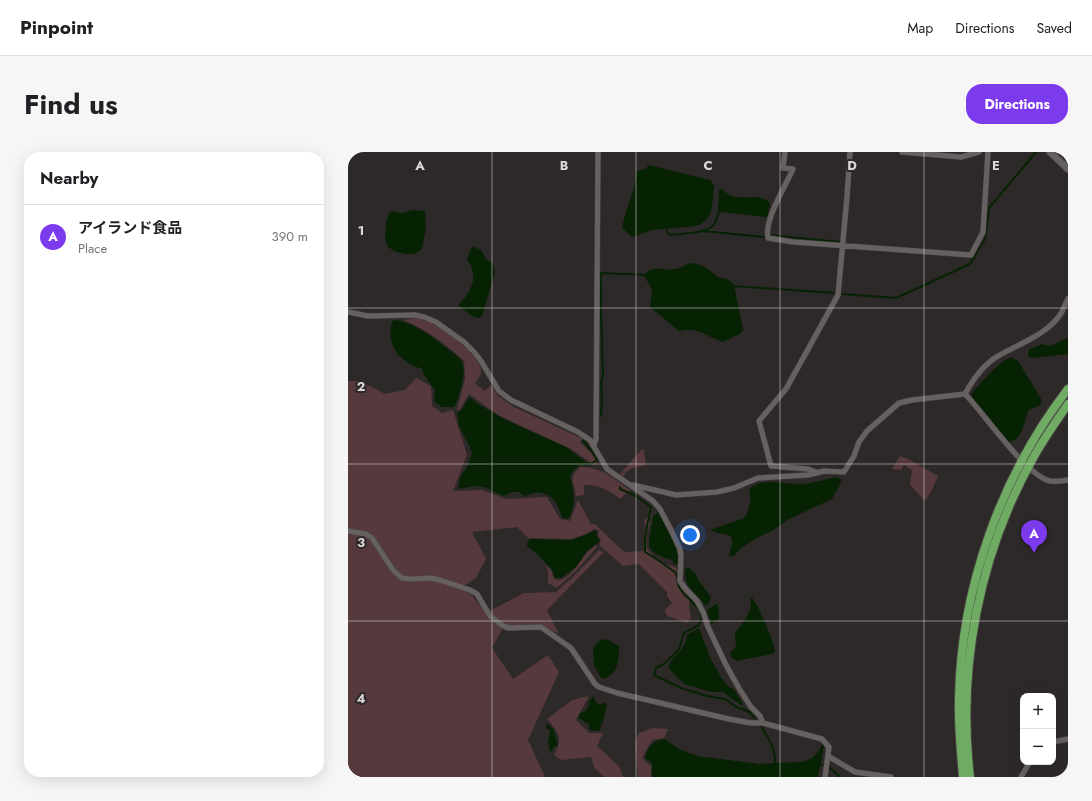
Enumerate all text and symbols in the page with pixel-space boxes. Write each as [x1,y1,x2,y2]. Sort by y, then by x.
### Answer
text: Pinpoint [20,14,93,41]
text: Map [907,18,933,38]
text: Directions [955,18,1015,38]
text: Saved [1037,18,1072,38]
text: Find us [24,84,118,125]
button: Directions [966,84,1068,124]
text: A [414,156,425,175]
text: B [560,156,569,175]
text: C [703,156,713,175]
text: D [847,156,857,175]
text: E [992,156,1000,175]
text: Nearby [40,166,98,190]
text: アイランド食品 [78,217,182,239]
text: 1 [358,221,364,240]
text: A [48,227,58,246]
text: 390 m [272,227,308,246]
text: Place [78,239,107,258]
text: 2 [357,377,365,396]
pin: A [1021,520,1047,553]
your location [680,525,700,545]
text: 3 [357,533,365,552]
text: 4 [356,689,366,708]
map controls [1020,693,1056,765]
button: + [1020,693,1056,729]
button: − [1020,729,1056,765]

